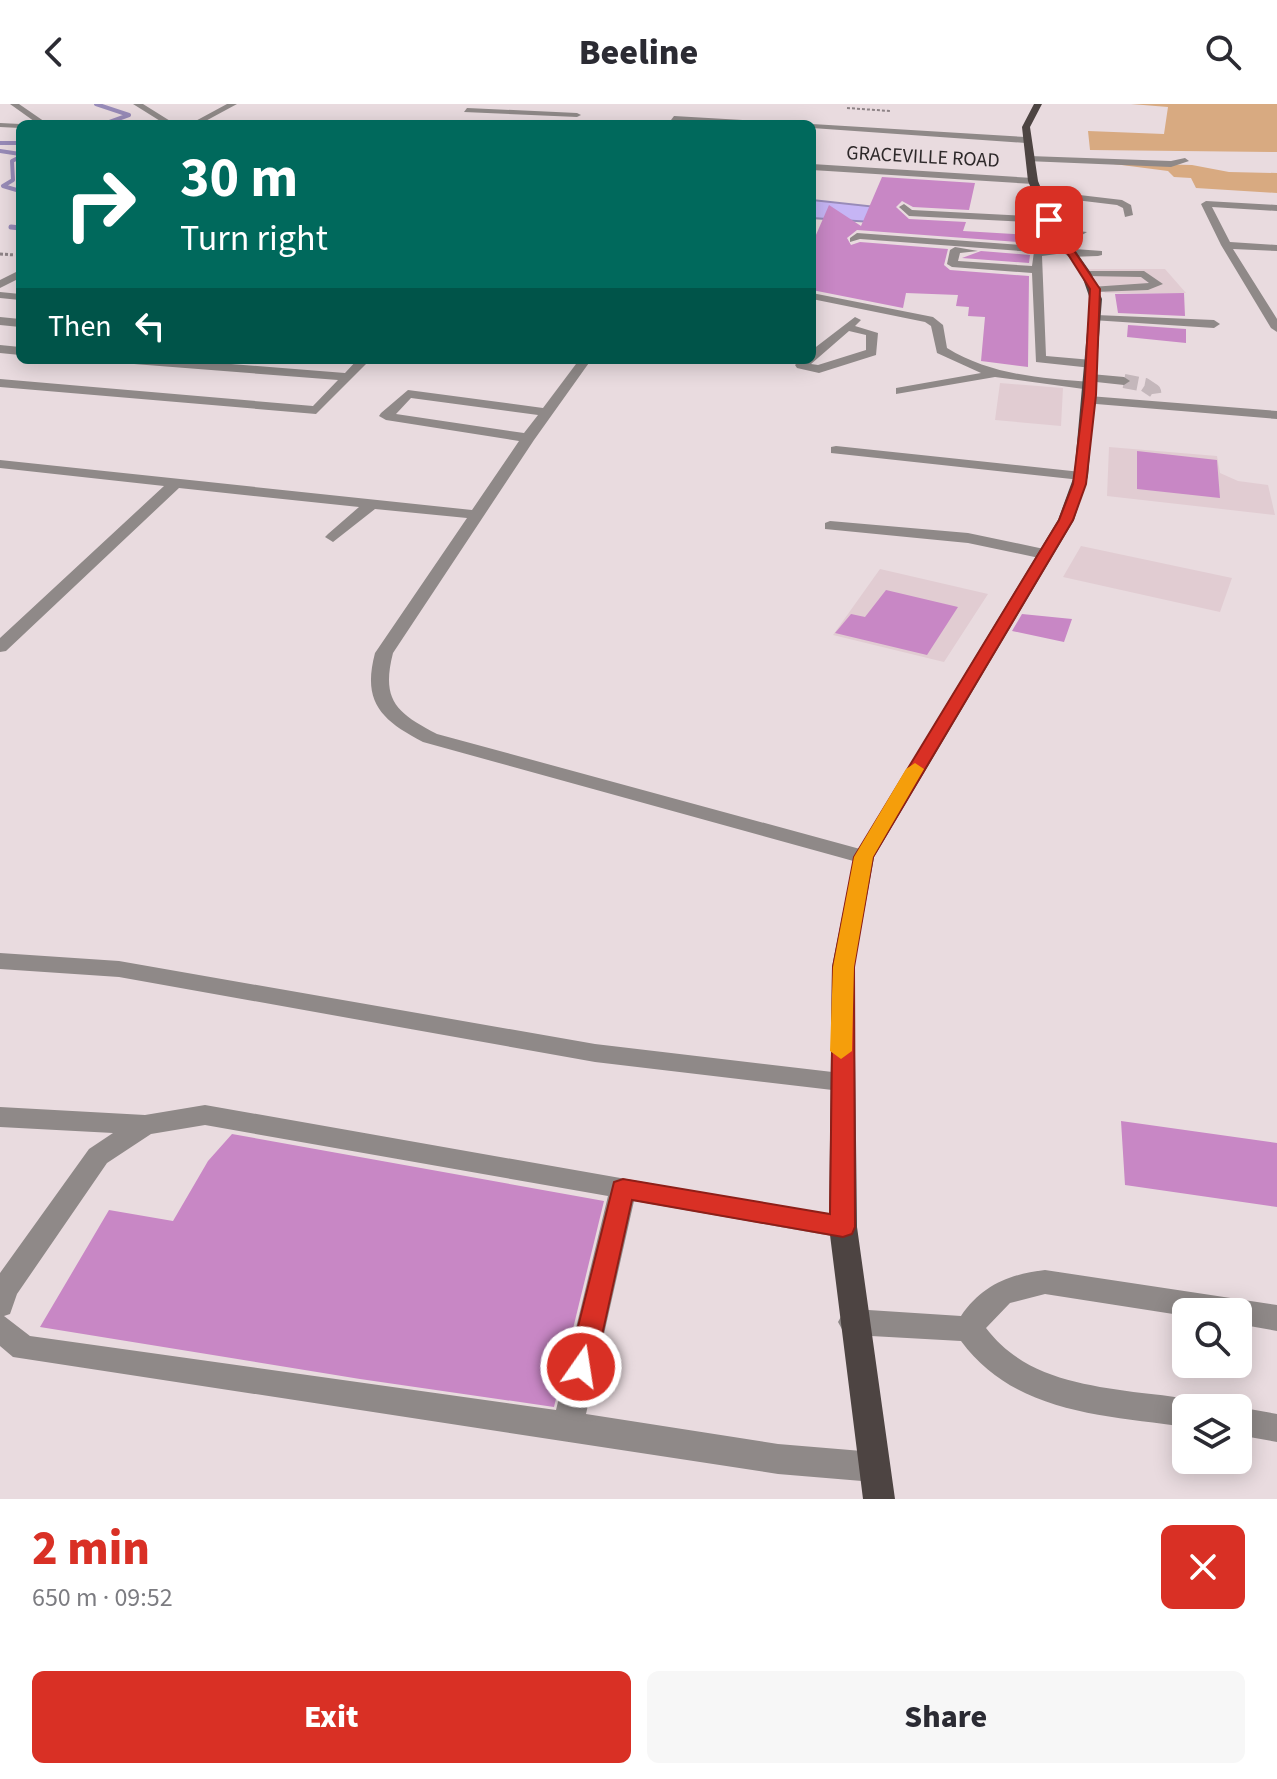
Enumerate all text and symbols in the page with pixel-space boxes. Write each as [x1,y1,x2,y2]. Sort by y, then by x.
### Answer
text: Beeline [579,27,698,78]
icon: back [32,30,76,74]
icon: search [1201,30,1245,74]
text: 30 m [180,139,298,218]
street label: GRACEVILLE ROAD [846,139,1000,175]
icon: right [48,152,152,256]
pin [1015,186,1083,254]
icon: arrive [1027,198,1071,242]
text: Turn right [180,213,328,264]
icon: left [128,304,172,348]
text: Then [48,305,112,348]
map controls [1172,1298,1252,1474]
button: search [1172,1298,1252,1378]
position arrow [539,1325,623,1409]
button: layers [1172,1394,1252,1474]
text: 2 min [32,1515,150,1583]
button: close [1161,1525,1245,1609]
text: 650 m · 09:52 [32,1579,173,1616]
button: Exit [32,1671,631,1763]
button: Share [647,1671,1245,1763]

